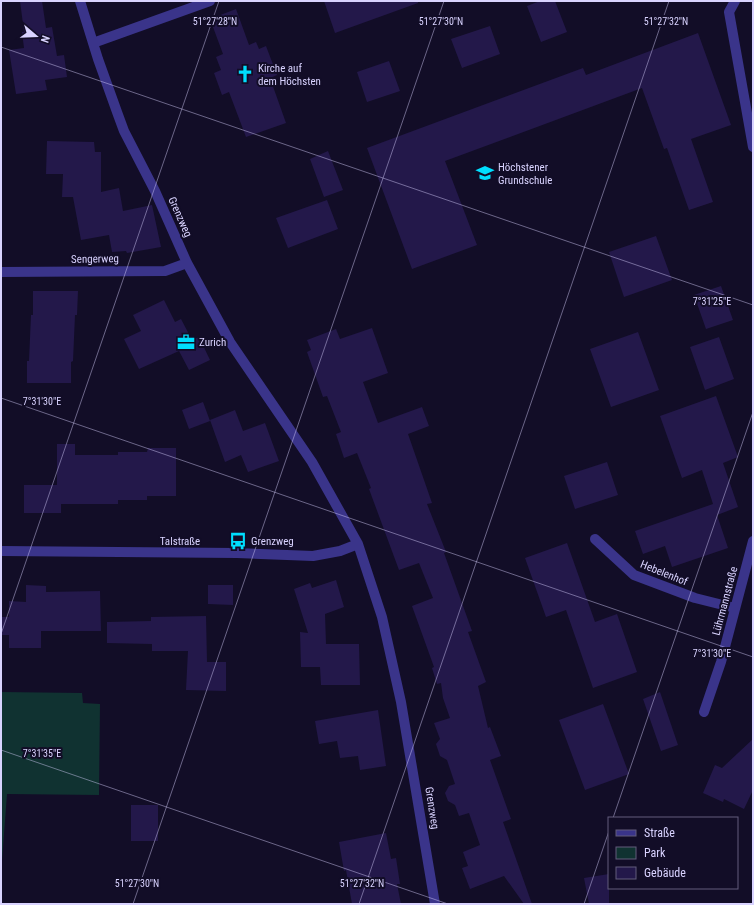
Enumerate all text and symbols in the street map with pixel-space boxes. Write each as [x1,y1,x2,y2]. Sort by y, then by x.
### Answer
north arrow [16,16,56,56]
text: 51°27'28"N [193,16,237,27]
text: 51°27'30"N [419,16,463,27]
text: 51°27'32"N [644,16,688,27]
text: N [38,34,52,45]
place label: Kirche auf dem Höchsten [258,62,321,88]
church icon: Kirche auf dem Höchsten [235,64,255,84]
place label: Höchstener Grundschule [498,161,552,187]
school or university icon: Höchstener Grundschule [475,163,495,183]
street label: Grenzweg [165,195,195,239]
street label: Sengerweg [71,252,119,266]
text: 7°31'25"E [693,296,731,307]
office icon: Zurich [176,332,196,352]
place label: Zurich [199,336,226,349]
text: 7°31'30"E [23,396,61,407]
bus stop icon: Grenzweg [228,531,248,551]
street label: Talstraße [160,535,200,548]
place label: Grenzweg [251,535,294,548]
street label: Hebelenhof [638,558,690,589]
street label: Lührmannstraße [710,565,740,637]
text: 7°31'30"E [693,648,731,659]
text: 7°31'35"E [23,748,61,759]
street label: Grenzweg [422,786,442,830]
legend [608,817,738,889]
text: Straße [644,826,675,840]
text: Park [644,846,666,860]
text: Gebäude [644,866,686,880]
text: 51°27'30"N [115,878,159,889]
text: 51°27'32"N [340,878,384,889]

